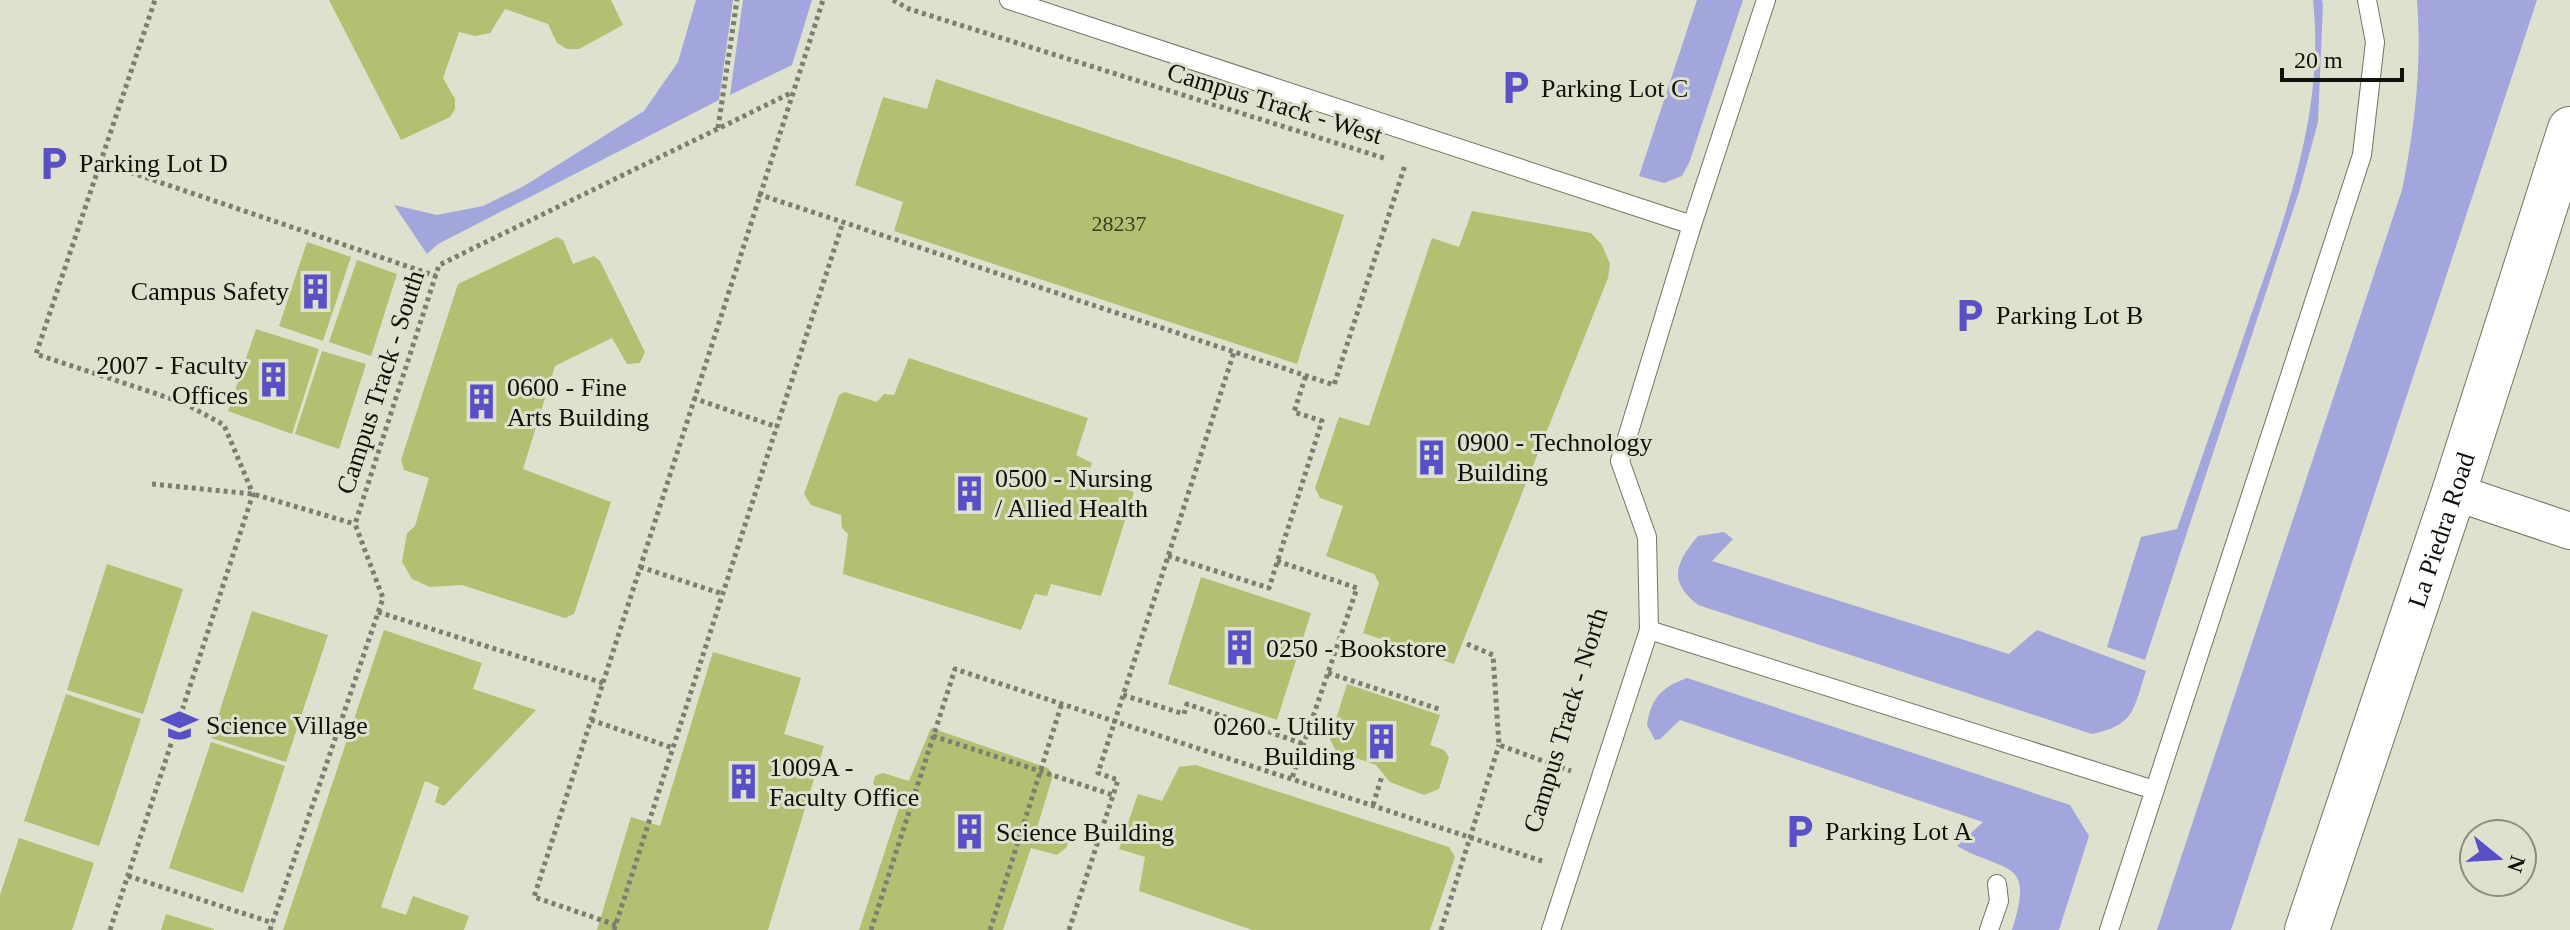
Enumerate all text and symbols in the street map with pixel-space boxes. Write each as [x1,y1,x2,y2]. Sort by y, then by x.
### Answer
scale bar [2282,32,2402,82]
text: 20 m [2294,47,2343,73]
street label: Campus Track - West [1164,57,1387,150]
parking icon: Parking Lot C [1496,69,1534,107]
place label: Parking Lot C [1541,74,1688,103]
parking icon: Parking Lot D [34,144,72,182]
place label: Parking Lot D [79,149,228,178]
house number: 28237 [1092,211,1147,236]
street label: Campus Track - South [331,267,430,498]
building icon: Campus Safety [296,272,334,310]
place label: Campus Safety [131,277,289,306]
parking icon: Parking Lot B [1951,296,1989,334]
place label: Parking Lot B [1996,301,2143,330]
place label: 2007 - Faculty Offices [96,351,248,410]
building icon: 2007 - Faculty Offices [255,361,293,399]
place label: 0600 - Fine Arts Building [507,373,649,432]
building icon: 0600 - Fine Arts Building [462,383,500,421]
place label: 0900 - Technology Building [1457,428,1653,487]
building icon: 0900 - Technology Building [1412,438,1450,476]
street label: La Piedra Road [2402,449,2481,611]
place label: 0500 - Nursing / Allied Health [995,464,1152,523]
building icon: 0500 - Nursing / Allied Health [950,474,988,512]
street label: Campus Track - North [1518,604,1613,836]
building icon: 0250 - Bookstore [1221,629,1259,667]
place label: 0250 - Bookstore [1266,634,1447,663]
school or university icon: Science Village [161,706,199,744]
place label: Science Village [206,711,368,740]
place label: 0260 - Utility Building [1213,712,1355,771]
building icon: 0260 - Utility Building [1362,722,1400,760]
place label: 1009A - Faculty Office [769,753,919,812]
building icon: 1009A - Faculty Office [724,763,762,801]
parking icon: Parking Lot A [1780,812,1818,850]
building icon: Science Building [951,813,989,851]
place label: Parking Lot A [1825,817,1973,846]
place label: Science Building [996,818,1174,847]
north arrow [2458,818,2538,898]
text: N [2502,853,2531,876]

